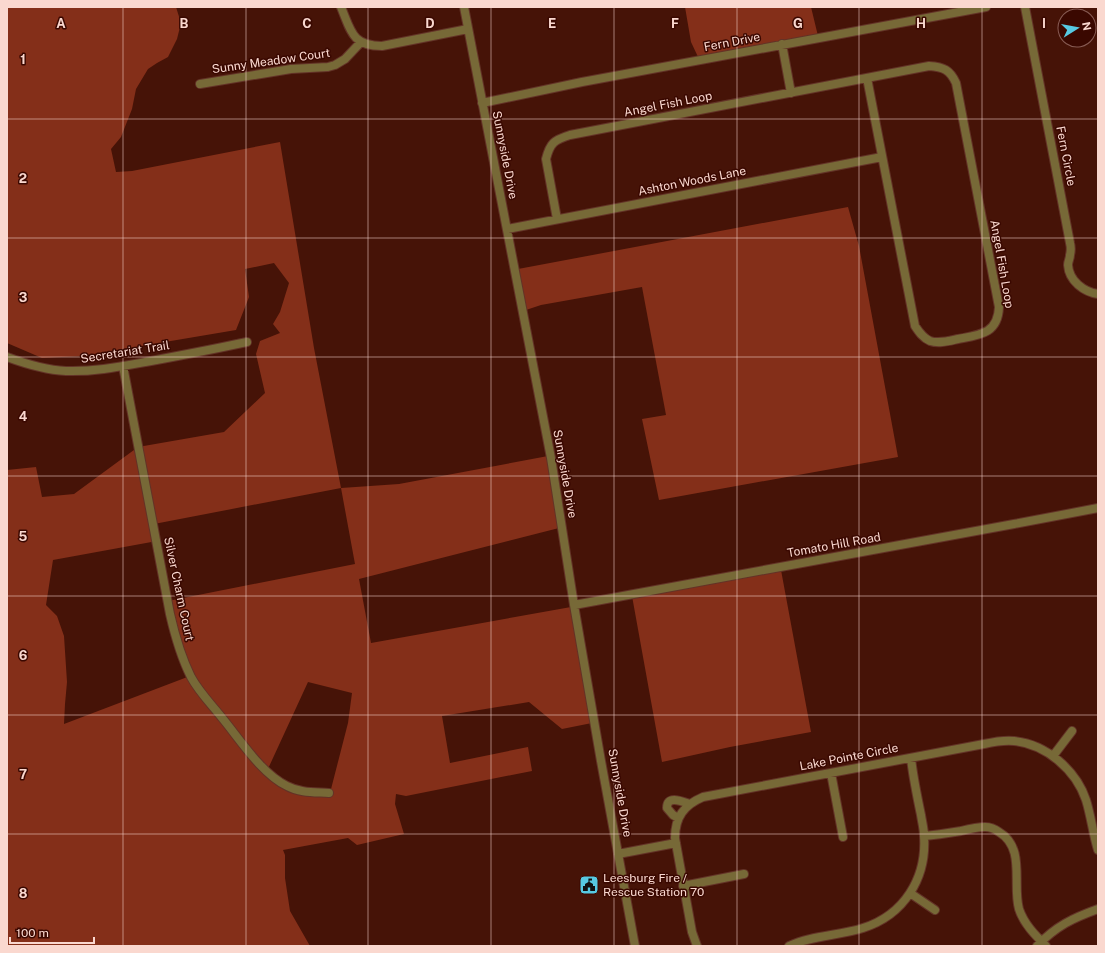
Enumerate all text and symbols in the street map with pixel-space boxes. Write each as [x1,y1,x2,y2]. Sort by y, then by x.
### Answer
north arrow [1057,8,1097,48]
text: A [56,16,66,31]
text: B [180,16,189,31]
text: C [302,16,312,31]
text: D [425,16,435,31]
text: E [548,16,556,31]
text: F [671,16,679,31]
text: G [793,16,803,31]
text: H [916,16,926,31]
text: I [1042,16,1046,31]
text: N [1080,21,1094,31]
street label: Fern Drive [703,30,762,54]
street label: Sunny Meadow Court [211,46,331,76]
text: 1 [20,52,26,67]
street label: Angel Fish Loop [623,89,713,119]
street label: Sunnyside Drive [490,110,520,200]
street label: Fern Circle [1053,125,1079,187]
street label: Ashton Woods Lane [637,164,747,198]
text: 2 [19,171,27,186]
street label: Angel Fish Loop [987,219,1017,309]
text: 3 [19,290,28,305]
street label: Secretariat Trail [80,338,171,366]
text: 4 [19,409,28,424]
street label: Sunnyside Drive [550,429,580,520]
text: 5 [19,529,28,544]
street label: Tomato Hill Road [786,530,882,560]
street label: Silver Charm Court [161,536,197,643]
text: 6 [19,648,28,663]
street label: Lake Pointe Circle [799,741,900,773]
street label: Sunnyside Drive [605,748,635,839]
text: 7 [19,767,27,782]
place label: Leesburg Fire / Rescue Station 70 [603,871,704,899]
public building icon: Leesburg Fire / Rescue Station 70 [578,874,600,896]
text: 8 [19,886,28,901]
scale bar [10,919,94,945]
text: 100 m [16,926,49,940]

